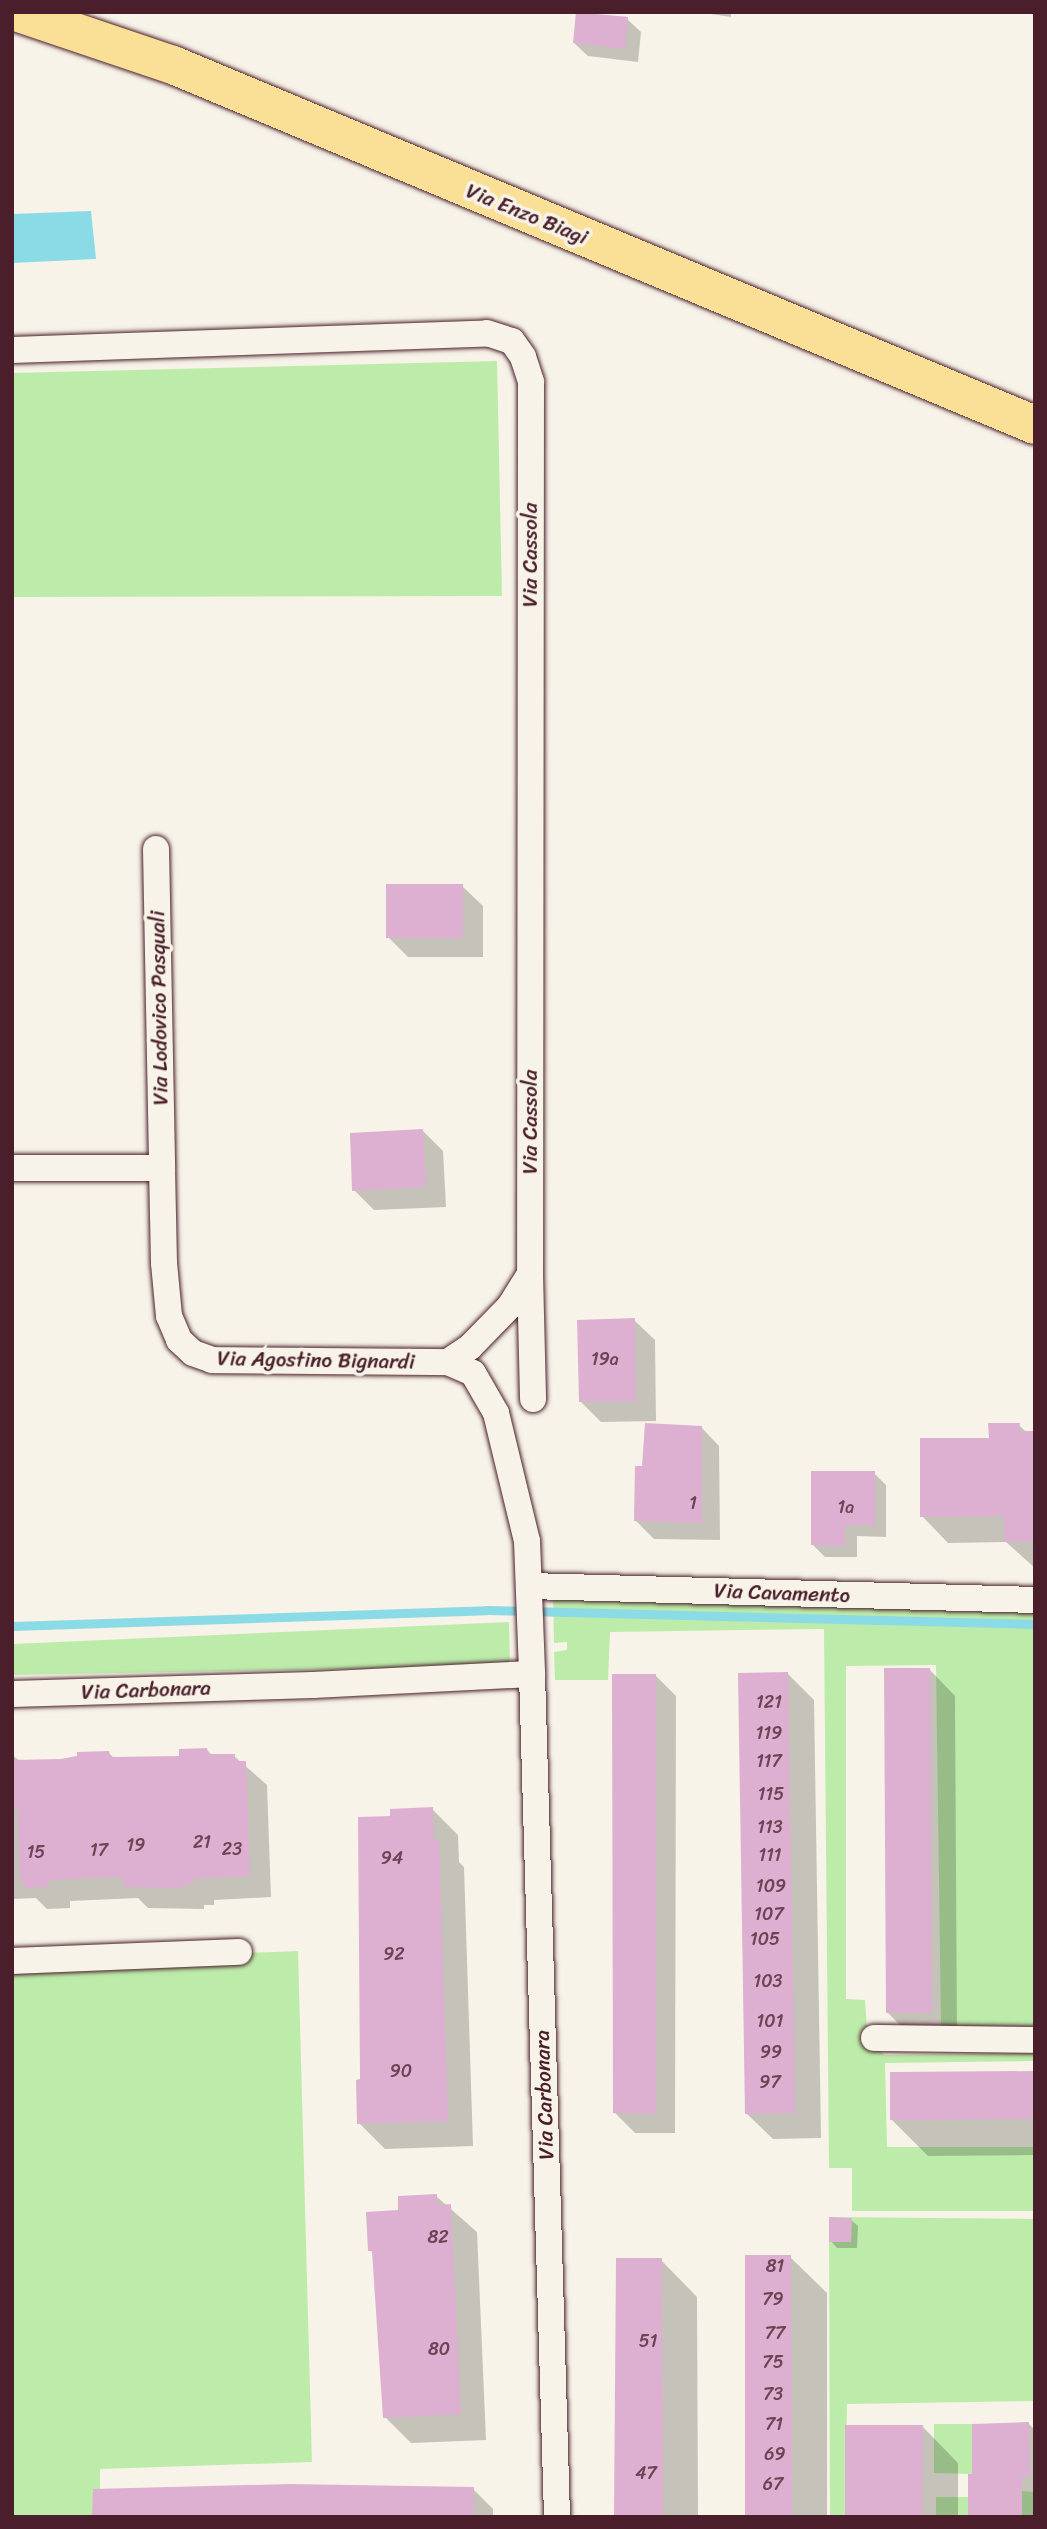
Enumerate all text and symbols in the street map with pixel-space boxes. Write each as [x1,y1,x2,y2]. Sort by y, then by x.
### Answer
street label: Via Enzo Biagi [462,178,592,250]
street label: Via Cassola [517,503,543,607]
street label: Via Lodovico Pasquali [145,910,173,1106]
street label: Via Cassola [517,1070,543,1174]
street label: Via Agostino Bignardi [217,1346,415,1374]
house number: 19a [591,1348,619,1370]
house number: 1 [689,1492,697,1514]
house number: 1a [838,1496,854,1518]
street label: Via Cavamento [714,1578,850,1608]
street label: Via Carbonara [81,1675,211,1705]
house number: 121 [756,1691,782,1713]
house number: 119 [756,1722,782,1744]
house number: 117 [756,1750,782,1772]
house number: 115 [758,1783,784,1805]
house number: 113 [757,1816,783,1838]
house number: 21 [193,1831,211,1853]
house number: 19 [127,1834,145,1856]
house number: 23 [222,1838,242,1860]
house number: 17 [90,1839,108,1861]
house number: 15 [27,1841,45,1863]
house number: 111 [758,1844,782,1866]
house number: 94 [381,1847,403,1869]
house number: 109 [756,1875,786,1897]
house number: 107 [754,1903,784,1925]
house number: 105 [750,1928,780,1950]
house number: 92 [383,1943,405,1965]
house number: 103 [754,1970,782,1992]
house number: 101 [757,2010,783,2032]
street label: Via Carbonara [529,2030,559,2160]
house number: 99 [760,2041,782,2063]
house number: 90 [390,2060,412,2082]
house number: 97 [759,2071,781,2093]
house number: 82 [427,2226,449,2248]
house number: 81 [766,2255,784,2277]
house number: 79 [762,2288,784,2310]
house number: 77 [765,2322,785,2344]
house number: 51 [639,2330,657,2352]
house number: 80 [428,2338,450,2360]
house number: 75 [762,2351,784,2373]
house number: 73 [763,2383,783,2405]
house number: 71 [765,2413,783,2435]
house number: 69 [764,2443,786,2465]
house number: 47 [635,2462,657,2484]
house number: 67 [763,2473,783,2495]

